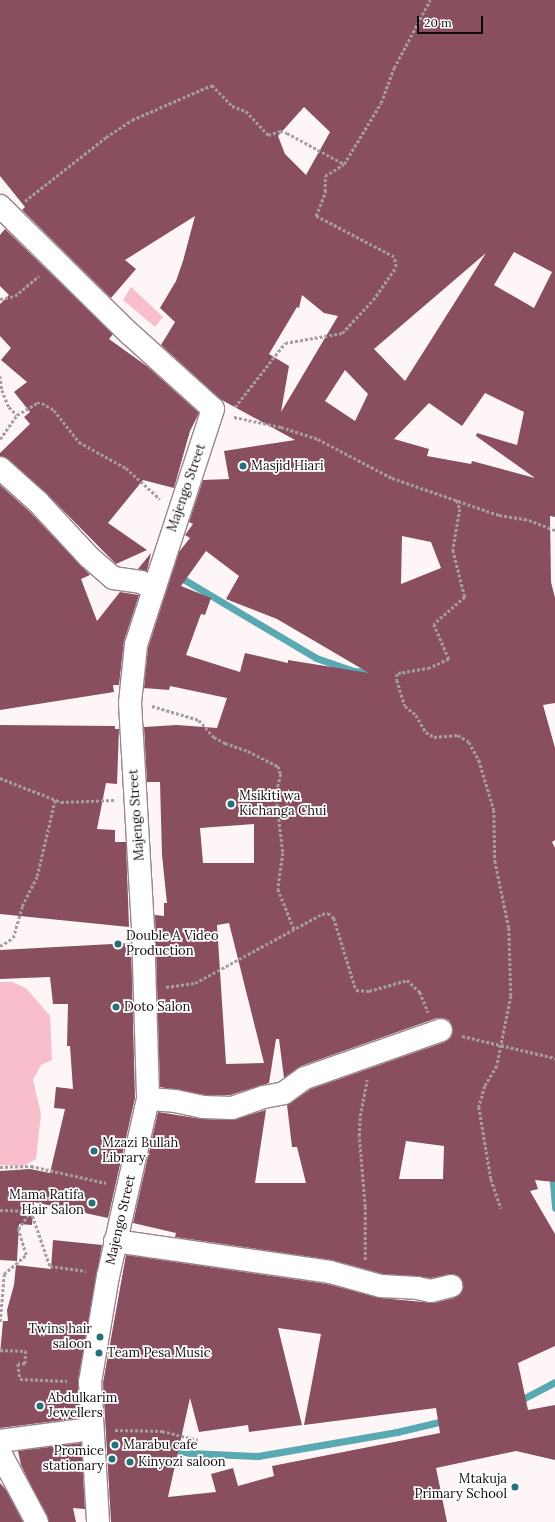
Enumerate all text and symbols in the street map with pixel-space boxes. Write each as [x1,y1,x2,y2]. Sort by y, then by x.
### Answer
scale bar [419,8,485,34]
text: 20 m [424,15,452,30]
street label: Majengo Street [165,442,209,534]
place label: Masjid Hiari [251,458,324,474]
marker: Masjid Hiari [238,461,248,471]
street label: Majengo Street [126,769,148,861]
place label: Msikiti wa Kichanga Chui [239,789,326,820]
marker: Msikiti wa Kichanga Chui [226,799,236,809]
place label: Double A Video Production [126,929,218,960]
marker: Double A Video Production [113,939,123,949]
place label: Doto Salon [124,999,190,1015]
marker: Doto Salon [111,1002,121,1012]
place label: Mzazi Bullah Library [102,1136,178,1167]
marker: Mzazi Bullah Library [89,1146,99,1156]
street label: Majengo Street [103,1173,139,1267]
place label: Mama Ratifa Hair Salon [9,1188,84,1219]
marker: Mama Ratifa Hair Salon [87,1198,97,1208]
place label: Twins hair saloon [29,1322,92,1353]
marker: Twins hair saloon [95,1332,105,1342]
place label: Team Pesa Music [107,1345,211,1361]
marker: Team Pesa Music [94,1348,104,1358]
place label: Abdulkarim Jewellers [48,1391,117,1422]
marker: Abdulkarim Jewellers [35,1401,45,1411]
place label: Marabu cafe [123,1437,198,1453]
marker: Marabu cafe [110,1440,120,1450]
place label: Promice stationary [43,1444,104,1475]
marker: Promice stationary [107,1454,117,1464]
place label: Kinyozi saloon [138,1454,226,1470]
marker: Kinyozi saloon [125,1457,135,1467]
place label: Mtakuja Primary School [415,1472,507,1503]
marker: Mtakuja Primary School [510,1482,520,1492]

